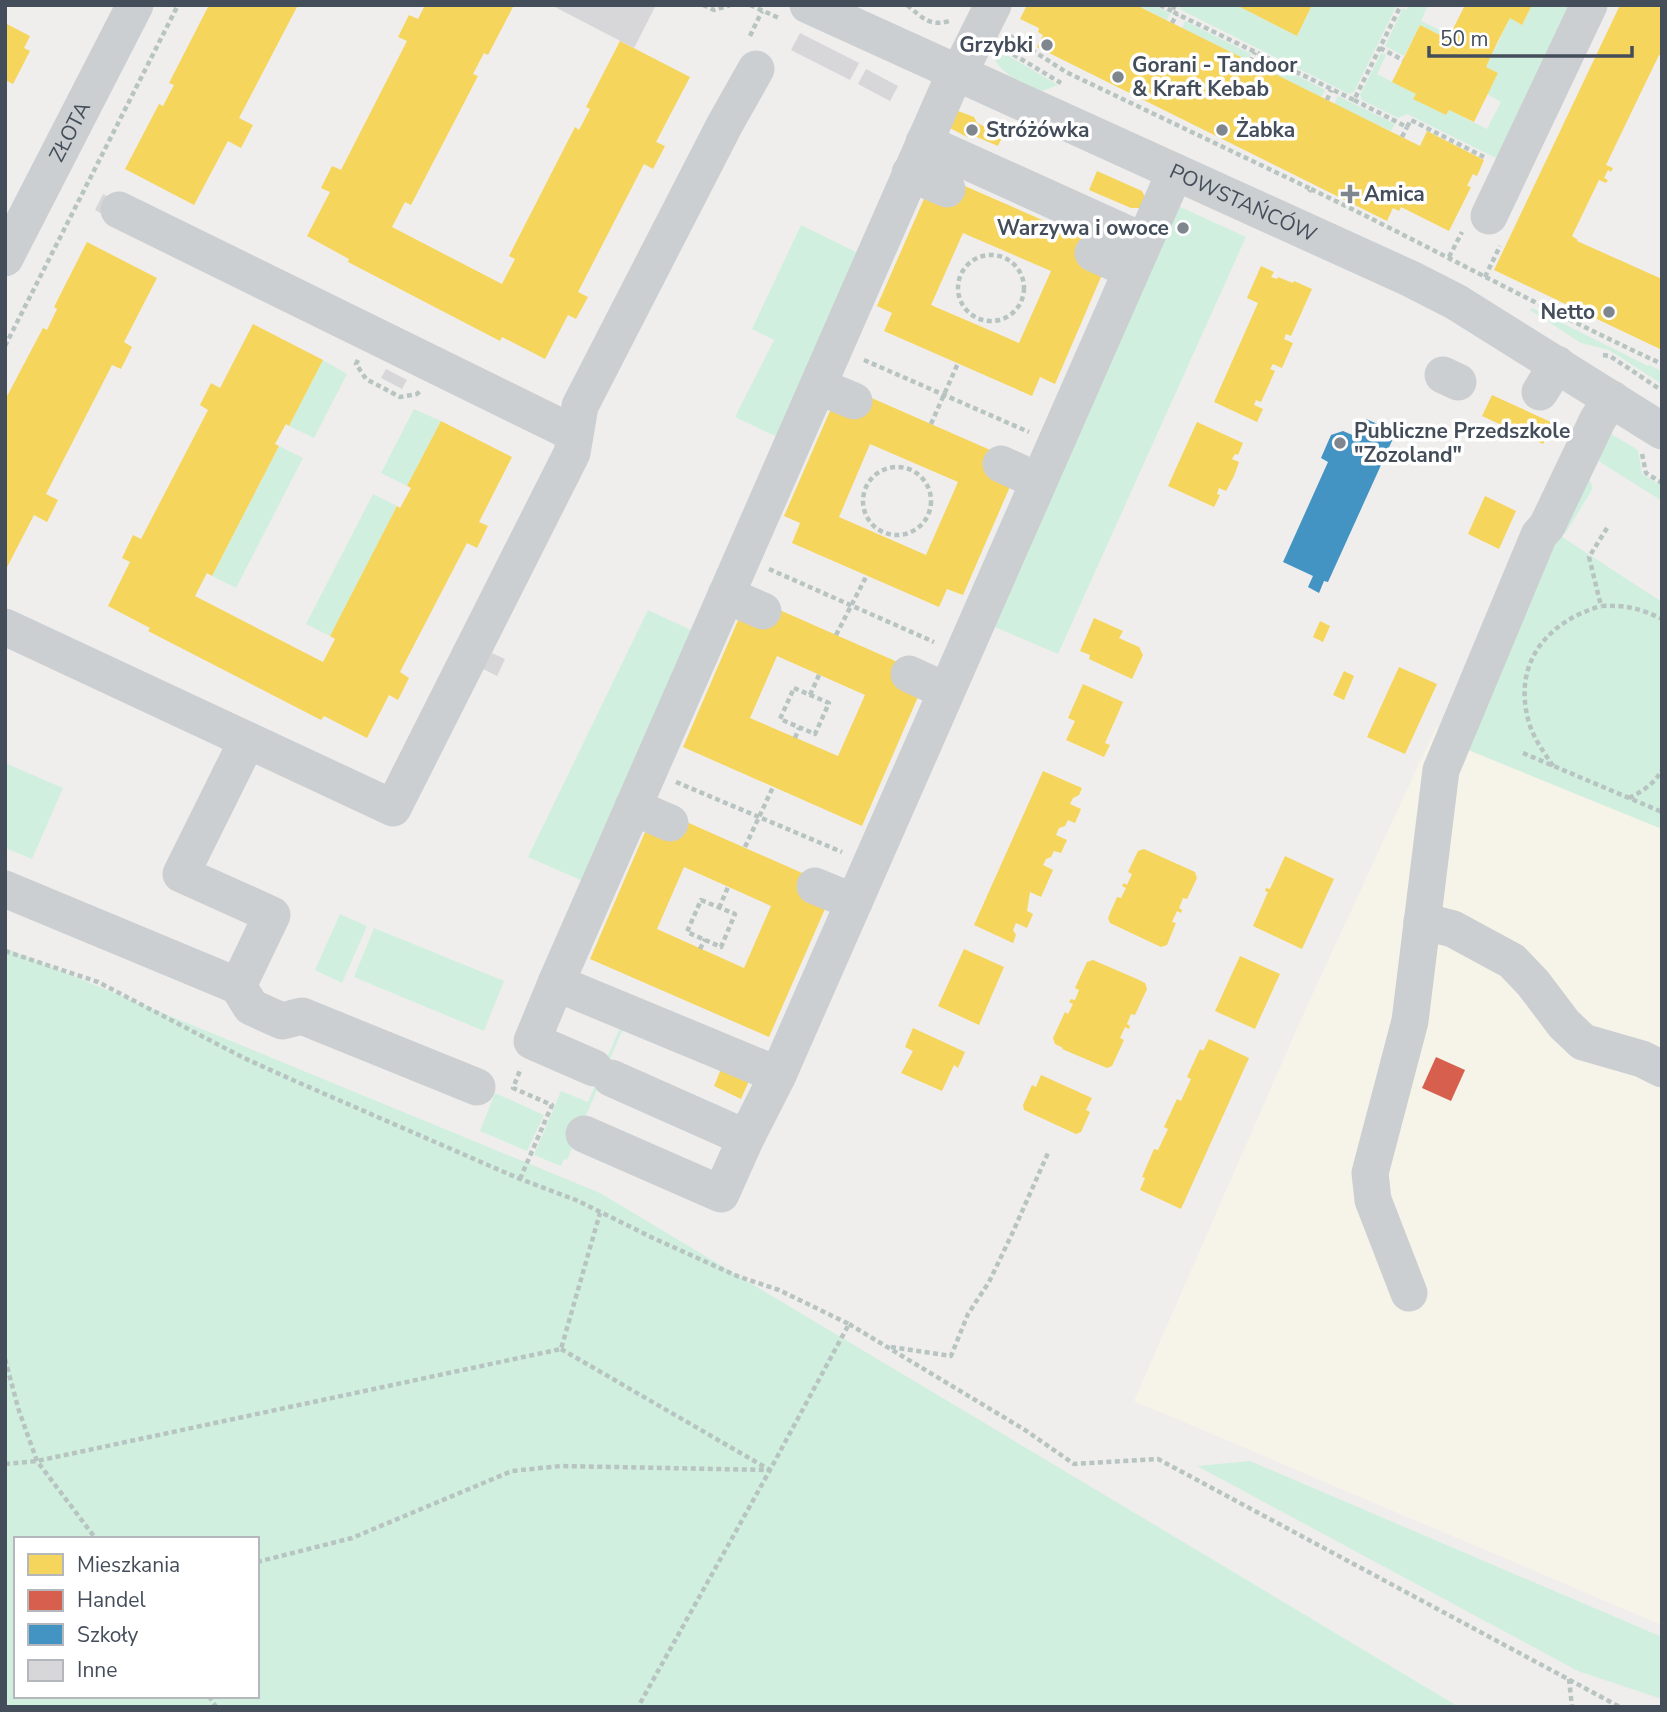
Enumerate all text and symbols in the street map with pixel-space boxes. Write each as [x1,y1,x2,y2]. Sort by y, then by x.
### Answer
scale bar [1429,14,1632,58]
text: 50 m [1440,25,1489,53]
place label: Grzybki [959,31,1033,59]
marker: Grzybki [1039,37,1055,53]
place label: Gorani - Tandoor & Kraft Kebab [1132,51,1298,103]
marker: Gorani - Tandoor & Kraft Kebab [1110,69,1126,85]
street label: ZŁOTA [43,97,97,167]
place label: Stróżówka [986,116,1089,144]
place label: Żabka [1236,116,1295,144]
marker: Stróżówka [964,122,980,138]
marker: Żabka [1214,122,1230,138]
street label: POWSTAŃCÓW [1165,157,1321,248]
place label: Amica [1364,180,1425,208]
marker: Amica [1342,186,1358,202]
place label: Warzywa i owoce [997,214,1169,242]
marker: Warzywa i owoce [1175,220,1191,236]
place label: Netto [1540,298,1595,326]
marker: Netto [1601,304,1617,320]
place label: Publiczne Przedszkole "Zozoland" [1354,417,1570,469]
marker: Publiczne Przedszkole "Zozoland" [1332,435,1348,451]
legend [14,1537,259,1698]
text: Mieszkania [77,1551,180,1579]
text: Handel [77,1586,146,1614]
text: Szkoły [77,1621,139,1649]
text: Inne [77,1656,117,1684]

